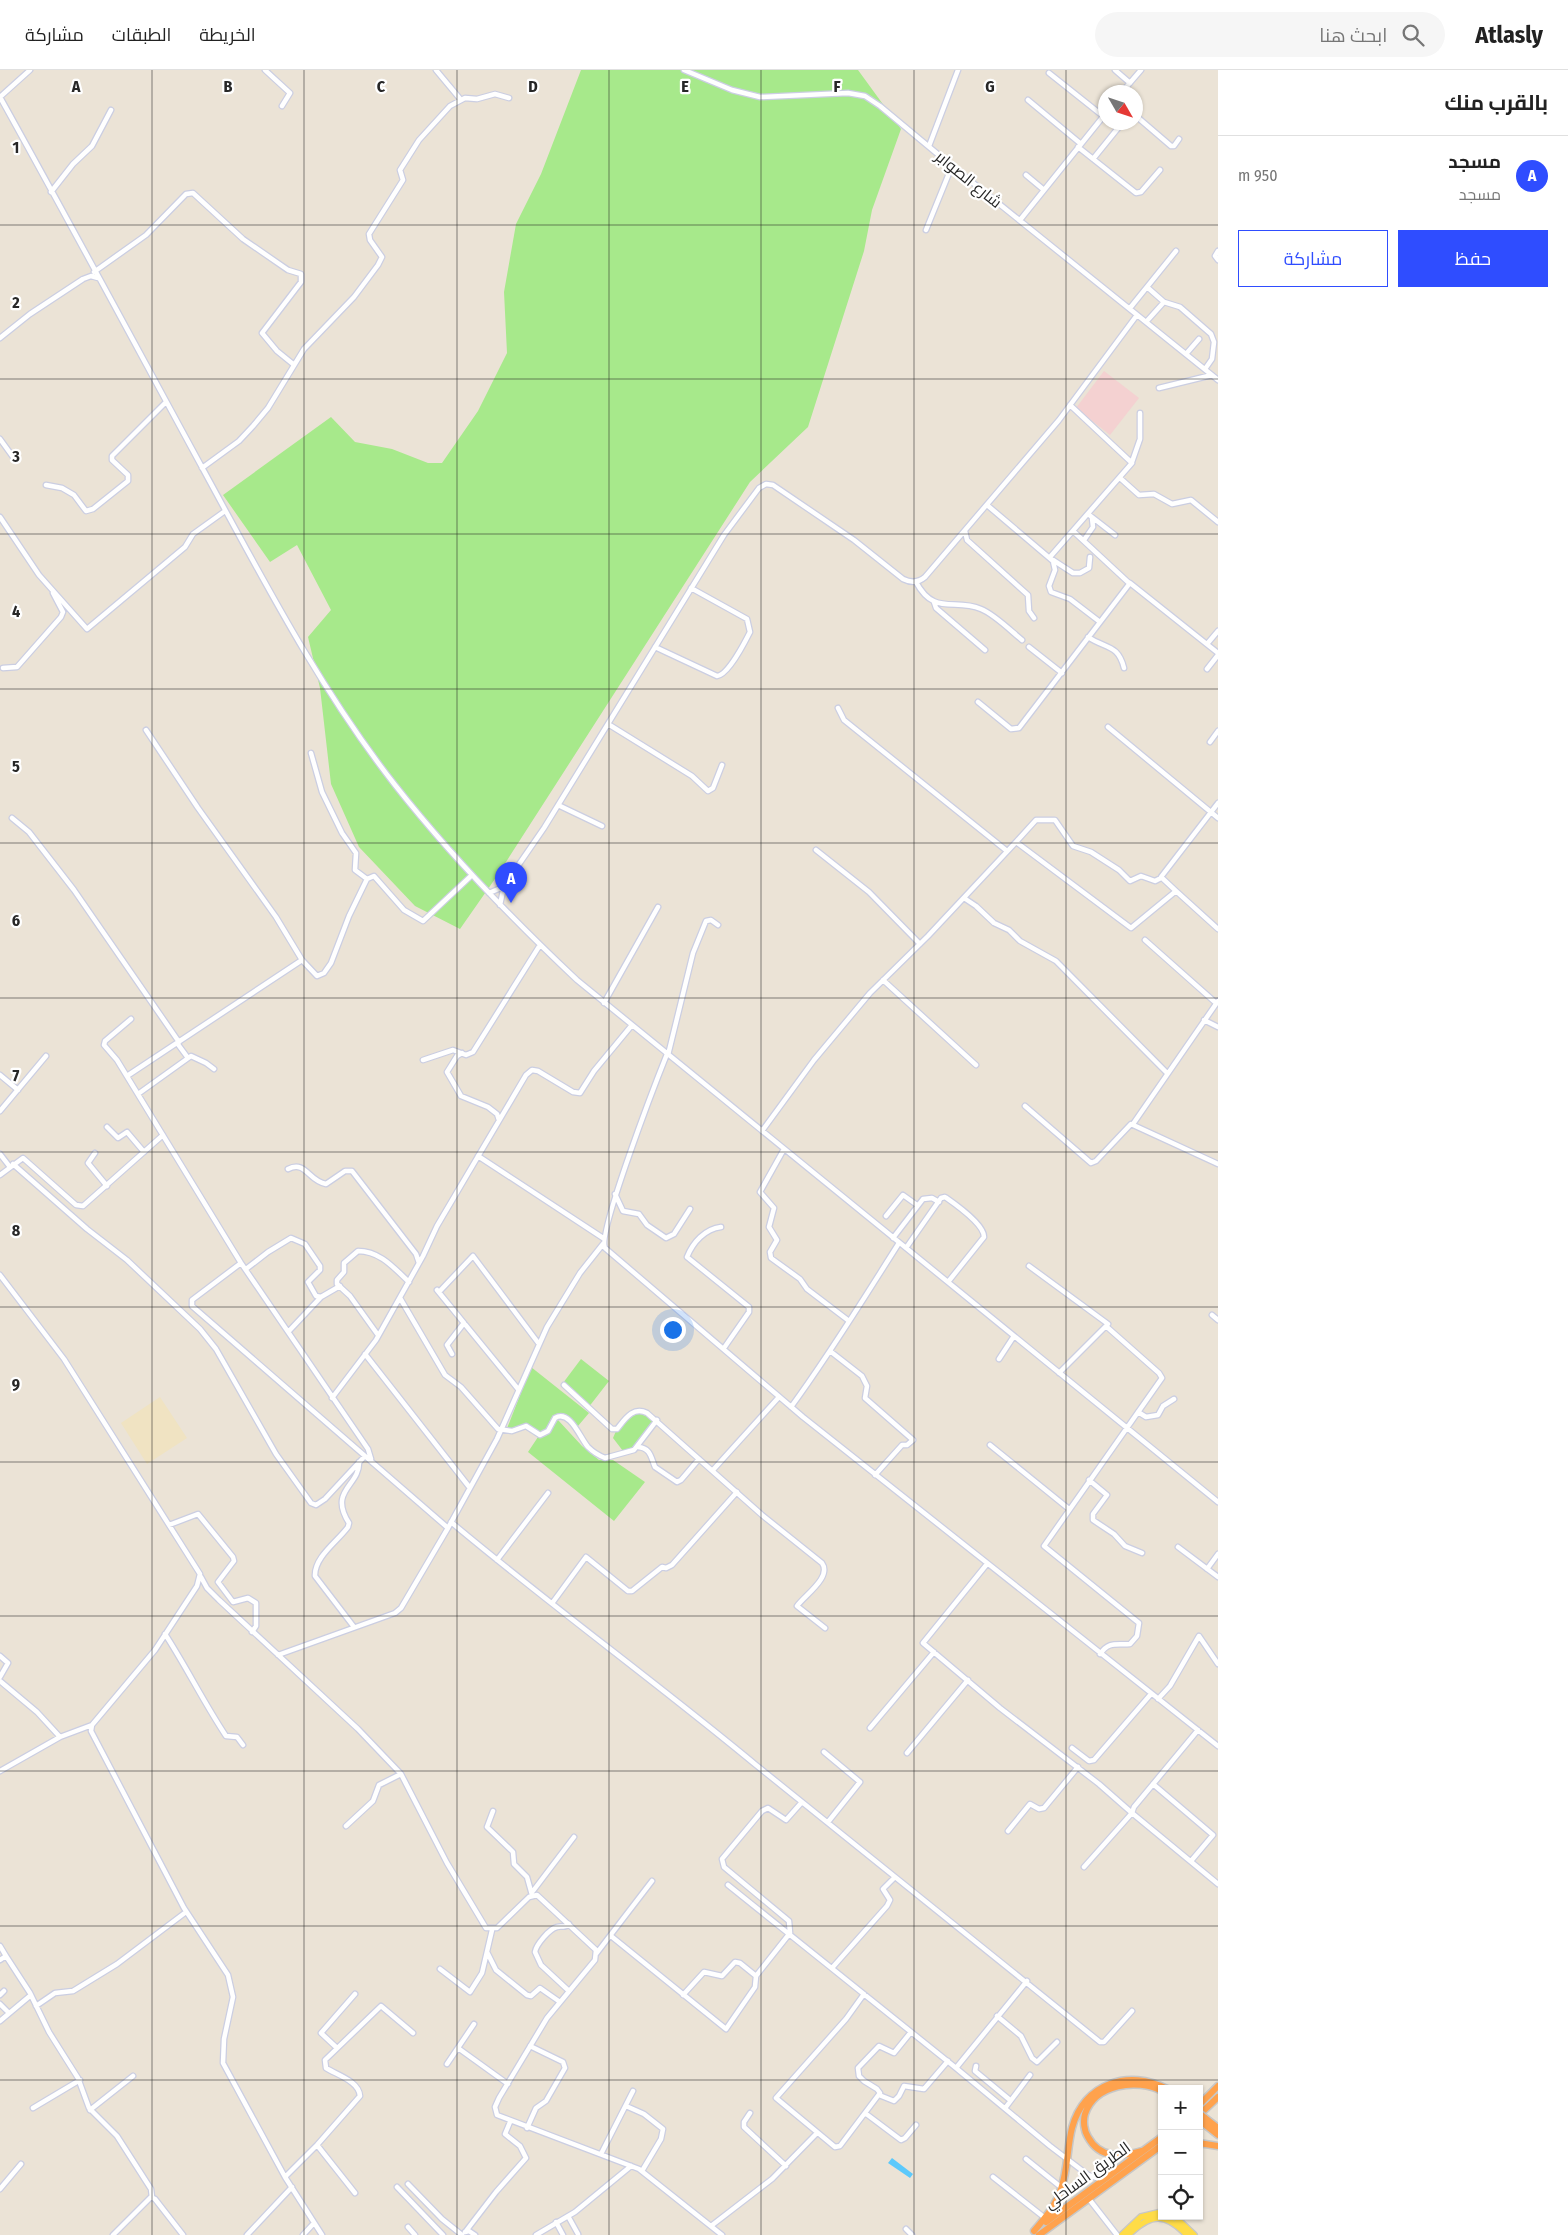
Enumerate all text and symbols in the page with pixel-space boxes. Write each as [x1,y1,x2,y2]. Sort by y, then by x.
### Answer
search box [1095,12,1445,57]
icon: search [1399,21,1427,49]
text: Atlasly [1475,21,1543,49]
text: مشاركة [25,24,84,46]
text: الطبقات [112,24,171,46]
text: الخريطة [199,24,256,46]
text: ابحث هنا [1319,24,1387,47]
text: A [71,77,81,96]
text: B [224,77,233,96]
text: C [377,77,386,96]
text: D [528,77,538,96]
text: E [681,77,689,96]
text: F [833,77,841,96]
text: G [985,77,995,96]
north arrow [1098,85,1143,130]
text: بالقرب منك [1445,90,1548,116]
text: 1 [13,138,19,157]
street label: شارع الصوابر [930,146,1006,213]
text: مسجد [1448,150,1501,173]
text: 950 m [1238,166,1278,185]
text: A [1528,166,1536,185]
text: مسجد [1459,185,1501,204]
button: مشاركة [1238,230,1388,287]
button: حفظ [1398,230,1548,287]
text: 2 [11,293,20,312]
text: 3 [11,447,20,466]
text: 4 [12,602,20,621]
text: 5 [12,757,20,776]
pin: A [495,862,527,903]
text: 6 [12,911,20,930]
text: 7 [13,1066,20,1085]
text: 8 [12,1221,21,1240]
your location [660,1317,686,1343]
text: 9 [12,1375,20,1394]
map controls [1158,2085,1203,2220]
button: + [1158,2085,1203,2130]
button: − [1158,2130,1203,2175]
street label: الطريق الساحلي [1040,2138,1137,2216]
button: locate [1158,2175,1203,2220]

